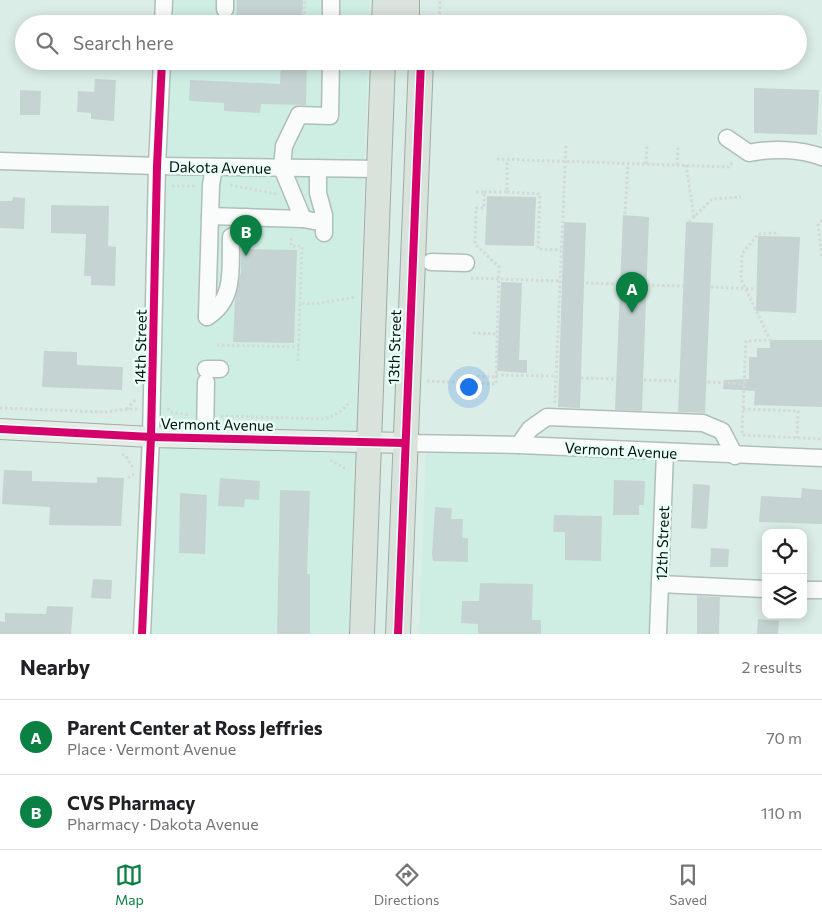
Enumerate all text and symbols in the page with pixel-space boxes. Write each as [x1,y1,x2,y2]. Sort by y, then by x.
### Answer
search box [15,15,807,70]
icon: search [33,29,61,57]
text: Search here [73,31,173,54]
street label: Dakota Avenue [169,157,271,177]
pin: B [230,215,262,256]
pin: A [616,272,648,313]
street label: 14th Street [130,309,150,385]
street label: 13th Street [384,309,404,385]
your location [456,374,482,400]
street label: Vermont Avenue [160,414,274,434]
street label: Vermont Avenue [564,438,678,462]
street label: 12th Street [652,505,672,581]
map controls [762,529,807,619]
button: locate [762,529,807,574]
button: layers [762,574,807,619]
text: Nearby [20,654,90,679]
text: 2 results [741,657,802,676]
text: Parent Center at Ross Jeffries [67,716,323,739]
text: A [30,728,42,747]
text: 70 m [766,728,802,747]
text: Place · Vermont Avenue [67,739,236,758]
text: CVS Pharmacy [67,791,196,814]
text: B [31,803,41,822]
text: 110 m [761,803,802,822]
text: Pharmacy · Dakota Avenue [67,814,259,833]
tab: Map [115,861,144,908]
tab: Directions [374,861,439,908]
tab: Saved [669,861,707,908]

